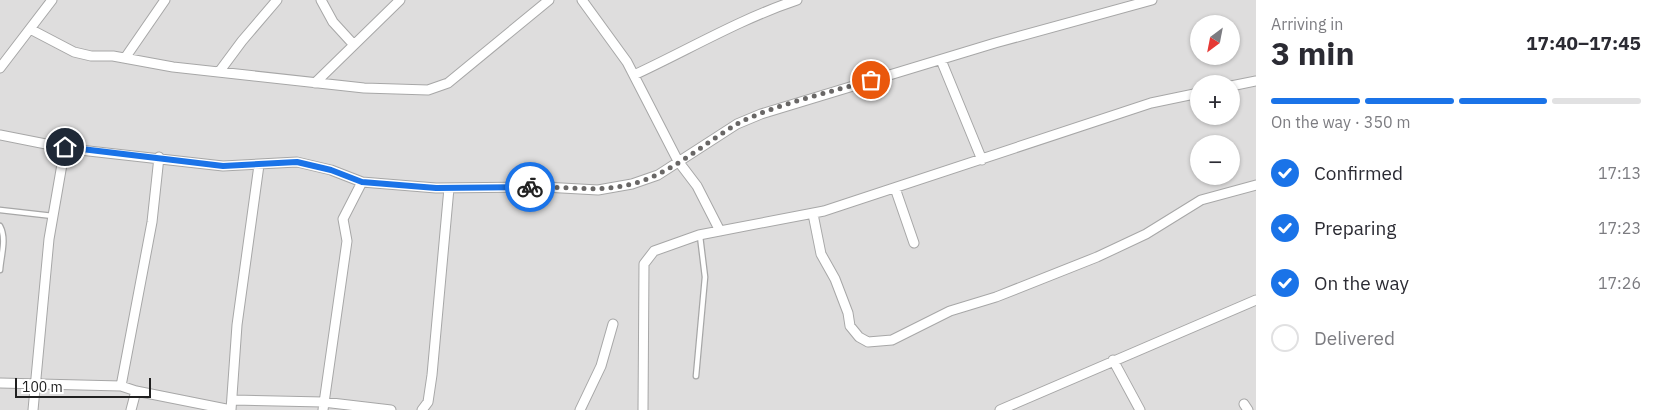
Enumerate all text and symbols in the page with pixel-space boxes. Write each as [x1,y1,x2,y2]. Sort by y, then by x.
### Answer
text: Arriving in [1271,14,1343,34]
north arrow [1190,15,1240,65]
map controls [1190,15,1240,185]
text: 17:40–17:45 [1526,31,1641,55]
text: 3 min [1271,32,1355,74]
pin [850,59,892,101]
icon: bag [857,66,885,94]
button: + [1190,75,1240,125]
text: On the way · 350 m [1271,112,1410,132]
pin [44,126,86,168]
icon: home [51,133,79,161]
button: − [1190,135,1240,185]
icon: check [1271,159,1299,187]
text: Confirmed [1314,161,1403,185]
courier [505,162,555,212]
text: 17:13 [1598,163,1641,183]
icon: bike [516,173,544,201]
icon: check [1271,214,1299,242]
text: Preparing [1314,216,1396,240]
text: 17:23 [1598,218,1641,238]
icon: check [1271,269,1299,297]
text: On the way [1314,271,1409,295]
text: 17:26 [1598,273,1641,293]
text: Delivered [1314,326,1395,350]
scale bar [15,375,151,398]
text: 100 m [22,378,63,396]

